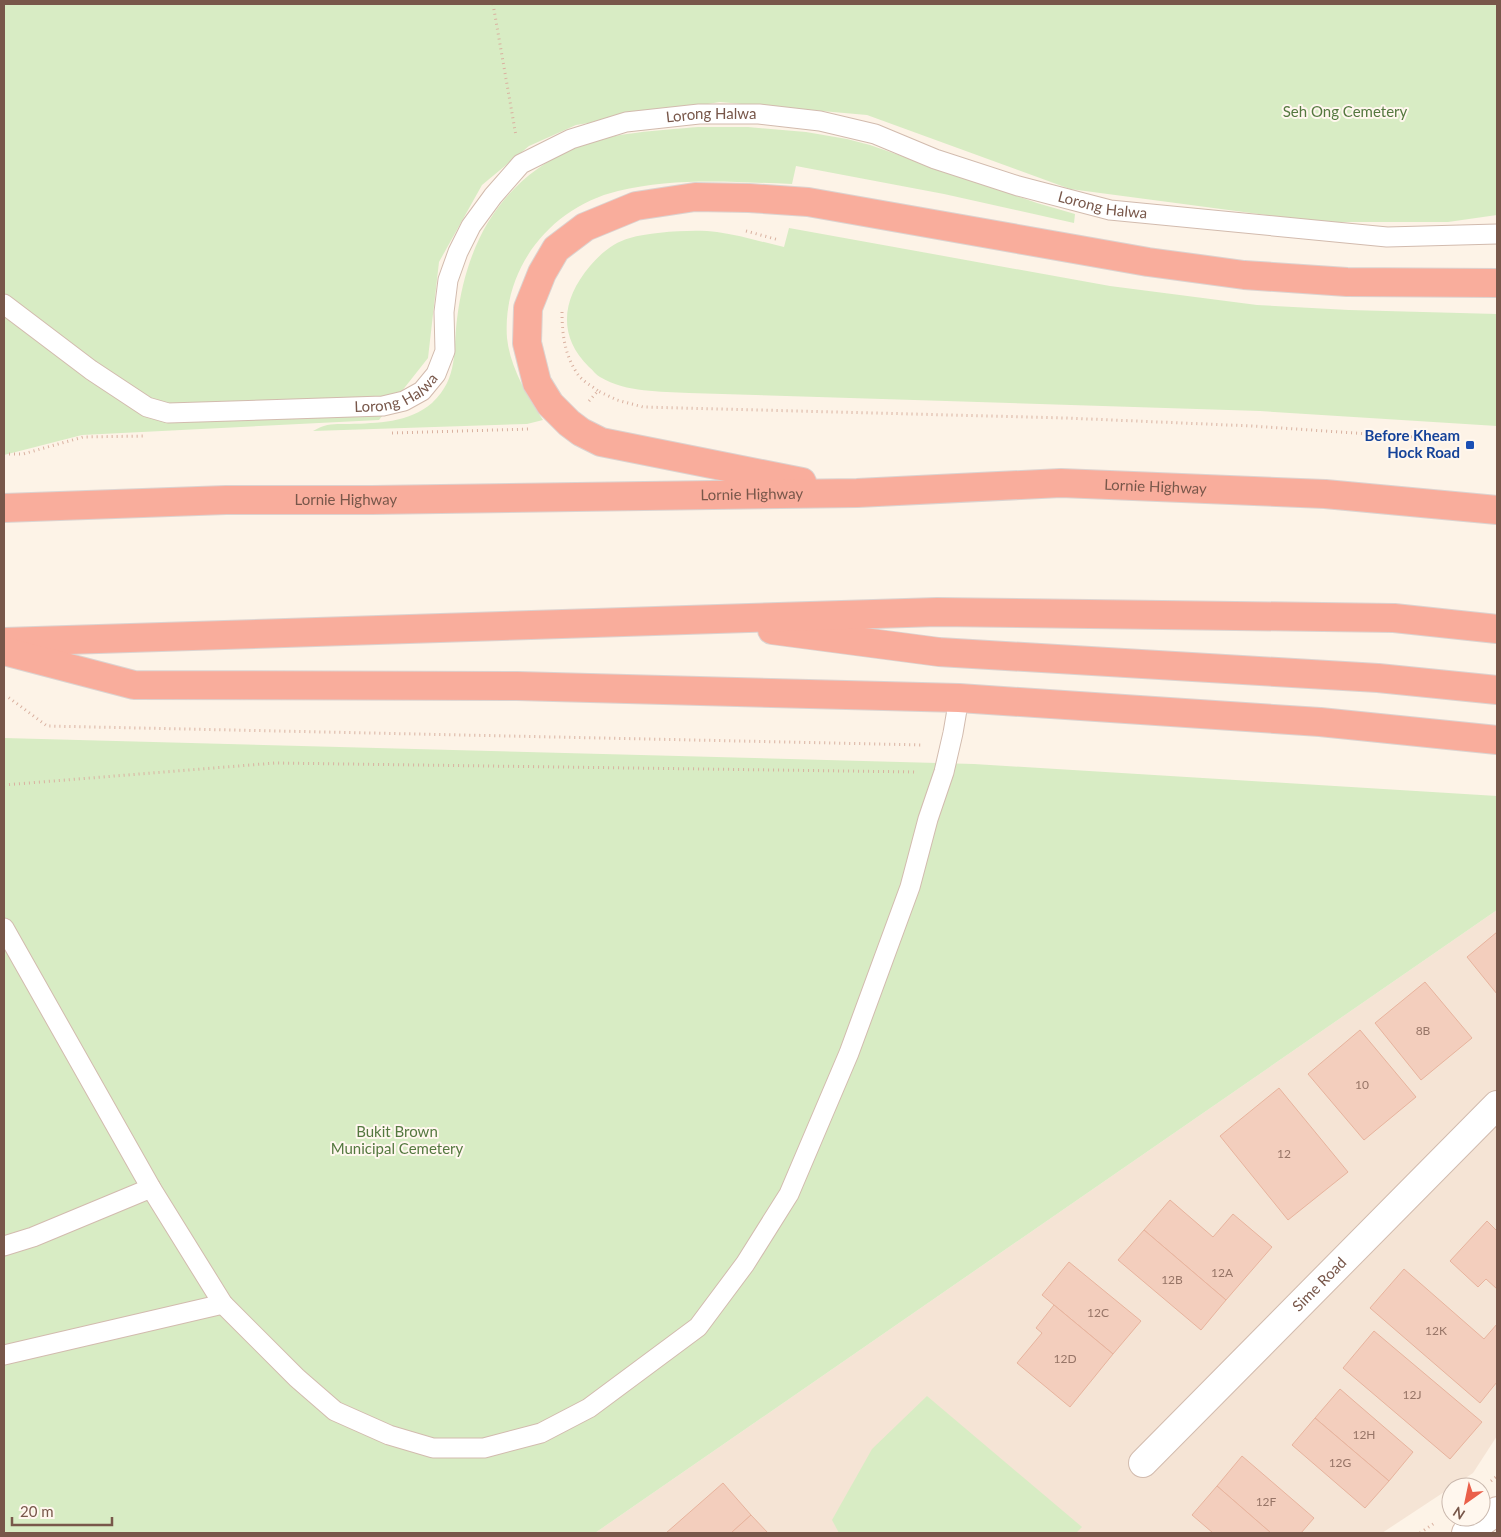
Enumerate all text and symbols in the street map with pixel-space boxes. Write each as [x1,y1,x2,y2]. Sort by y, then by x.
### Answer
park label: Seh Ong Cemetery [1283,102,1408,120]
street label: Lorong Halwa [665,104,757,126]
street label: Lorong Halwa [1056,187,1148,222]
street label: Lorong Halwa [354,369,441,415]
place label: Before Kheam Hock Road [1365,426,1460,461]
marker: Before Kheam Hock Road [1464,439,1476,451]
street label: Lornie Highway [1104,475,1207,497]
street label: Lornie Highway [700,484,804,503]
street label: Lornie Highway [294,490,398,508]
house number: 8B [1416,1023,1431,1038]
house number: 10 [1355,1077,1369,1092]
park label: Bukit Brown Municipal Cemetery [331,1122,464,1157]
house number: 12 [1277,1146,1291,1161]
street label: Sime Road [1288,1253,1349,1315]
house number: 12A [1211,1265,1234,1280]
house number: 12B [1161,1272,1183,1287]
house number: 12C [1087,1305,1109,1320]
house number: 12K [1425,1323,1447,1338]
house number: 12D [1053,1351,1077,1366]
house number: 12J [1403,1387,1422,1402]
house number: 12H [1352,1427,1376,1442]
house number: 12G [1329,1455,1352,1470]
north arrow [1441,1477,1491,1527]
scale bar [12,1494,112,1526]
house number: 12F [1256,1494,1277,1509]
text: 20 m [20,1502,54,1520]
text: N [1449,1503,1468,1523]

